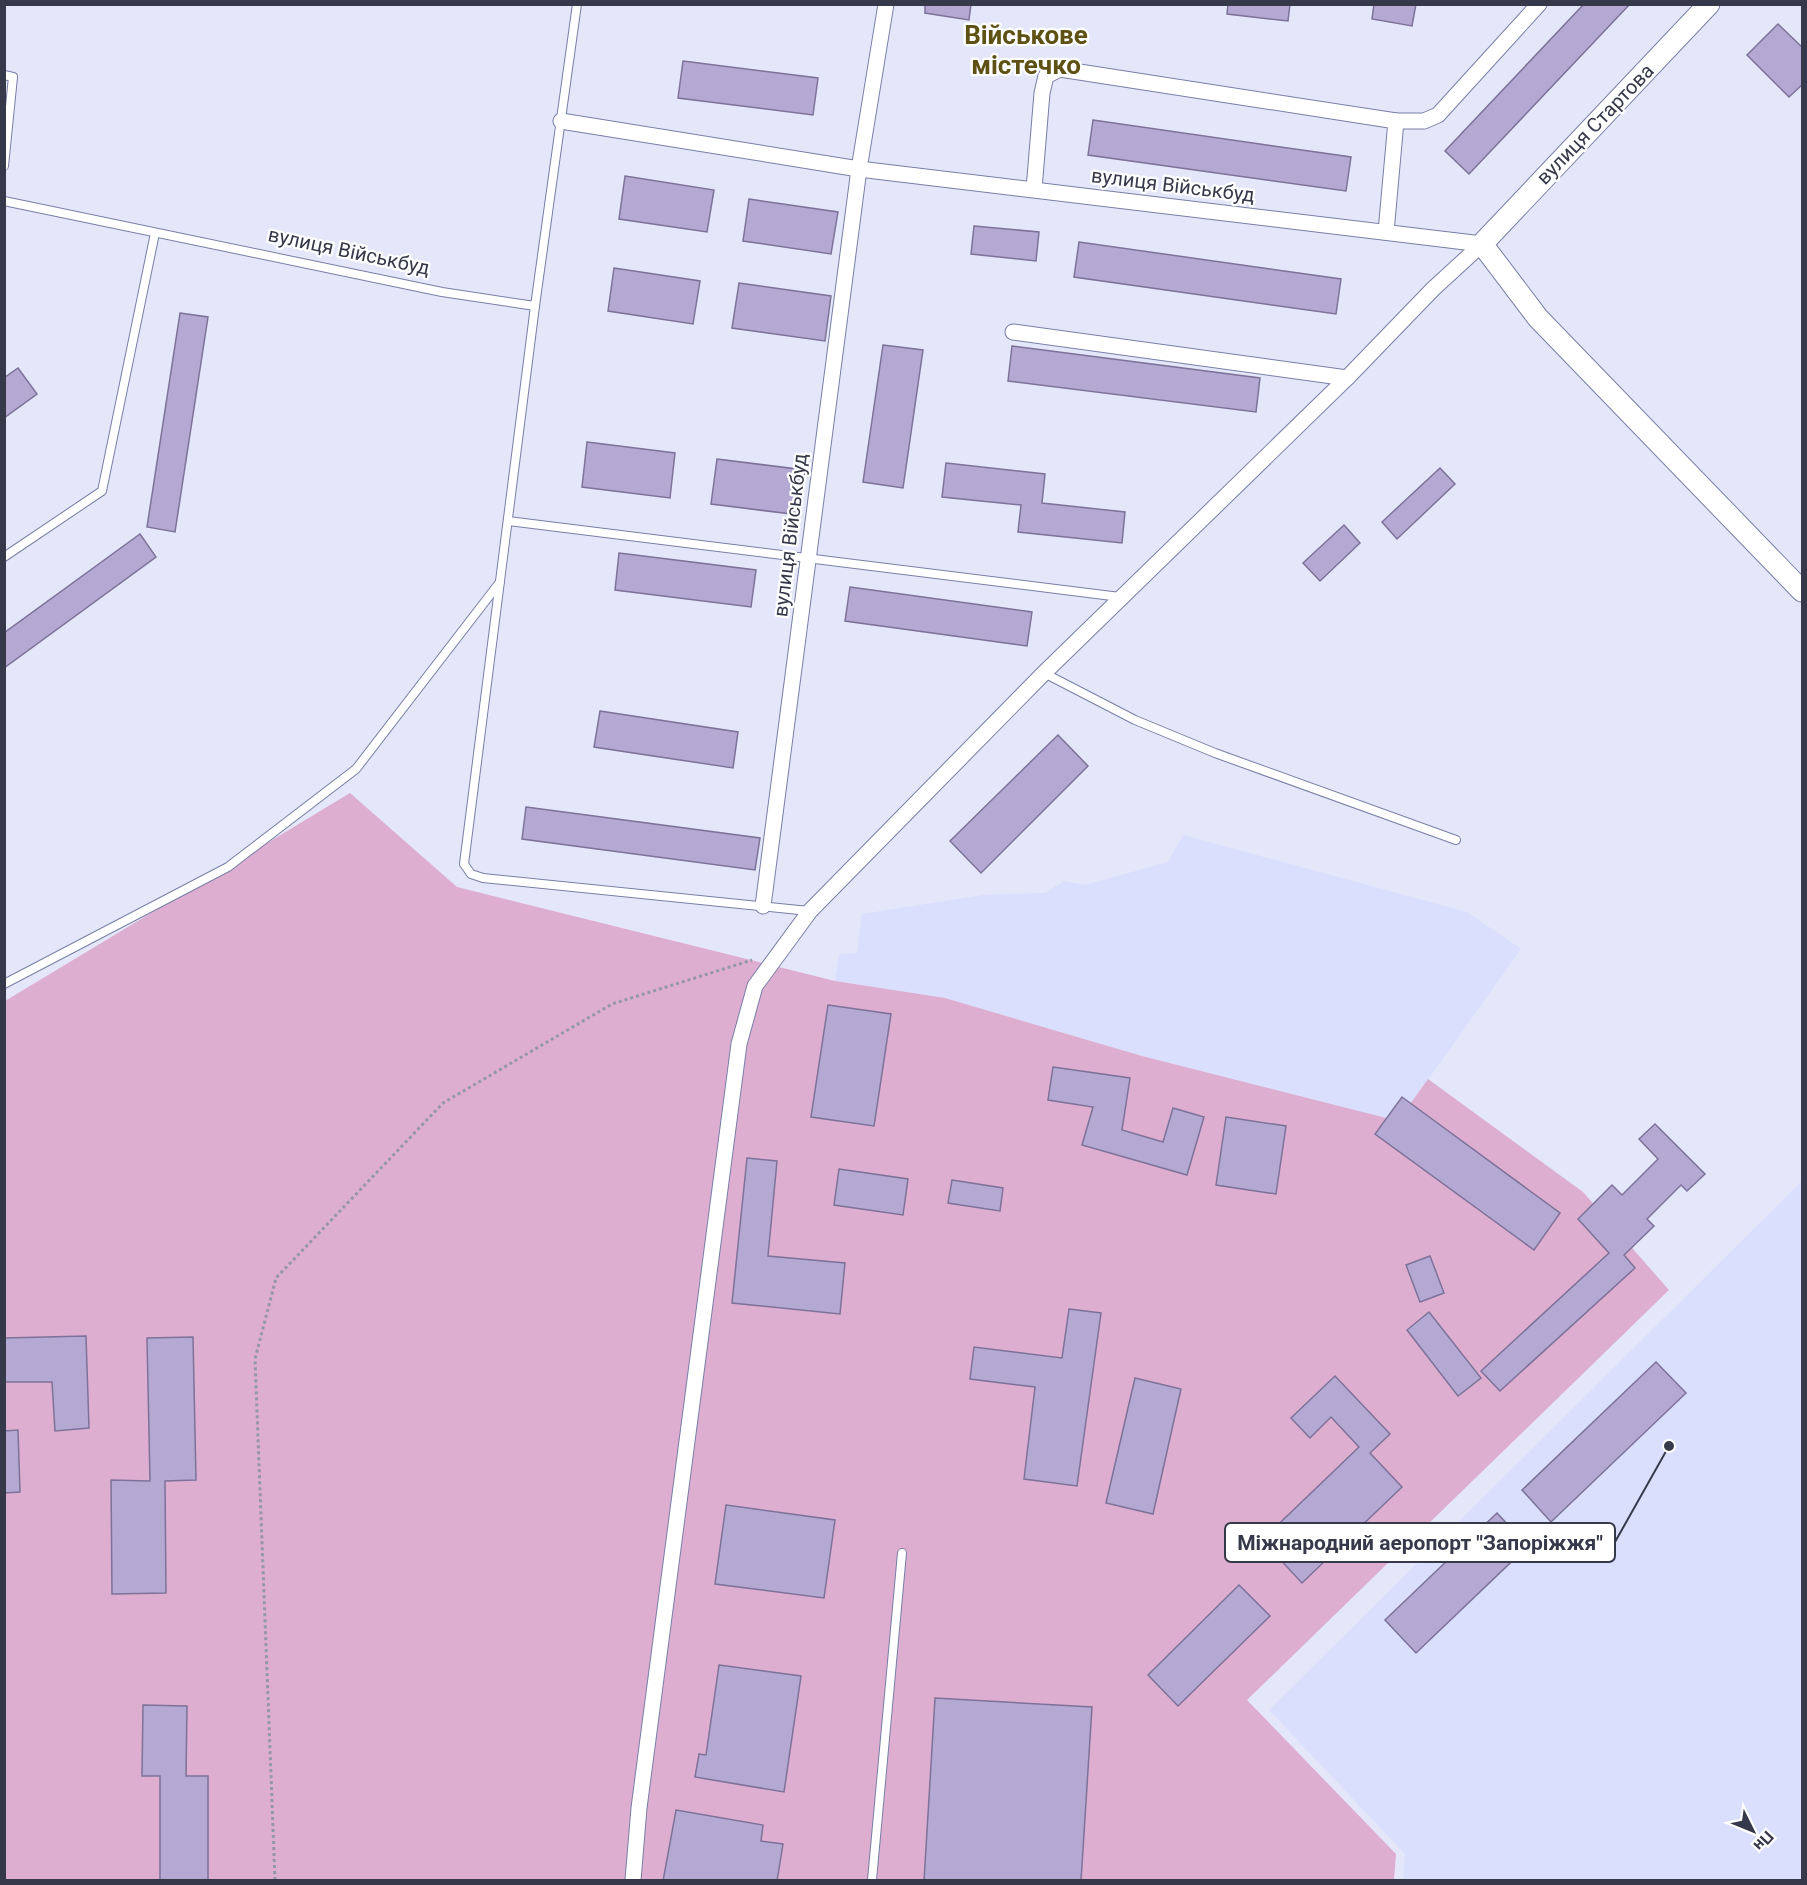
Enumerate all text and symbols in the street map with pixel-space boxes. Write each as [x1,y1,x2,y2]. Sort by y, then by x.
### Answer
district label: Військове містечко [964,20,1088,80]
street label: вулиця Стартова [1531,59,1659,189]
street label: вулиця Військбуд [1090,163,1256,207]
street label: вулиця Військбуд [266,222,432,280]
street label: вулиця Військбуд [768,452,812,618]
callout: Міжнародний аеропорт "Запоріжжя" [1225,1523,1615,1562]
text: Міжнародний аеропорт "Запоріжжя" [1237,1531,1603,1555]
north arrow [1723,1801,1783,1861]
text: Пн [1750,1827,1778,1855]

